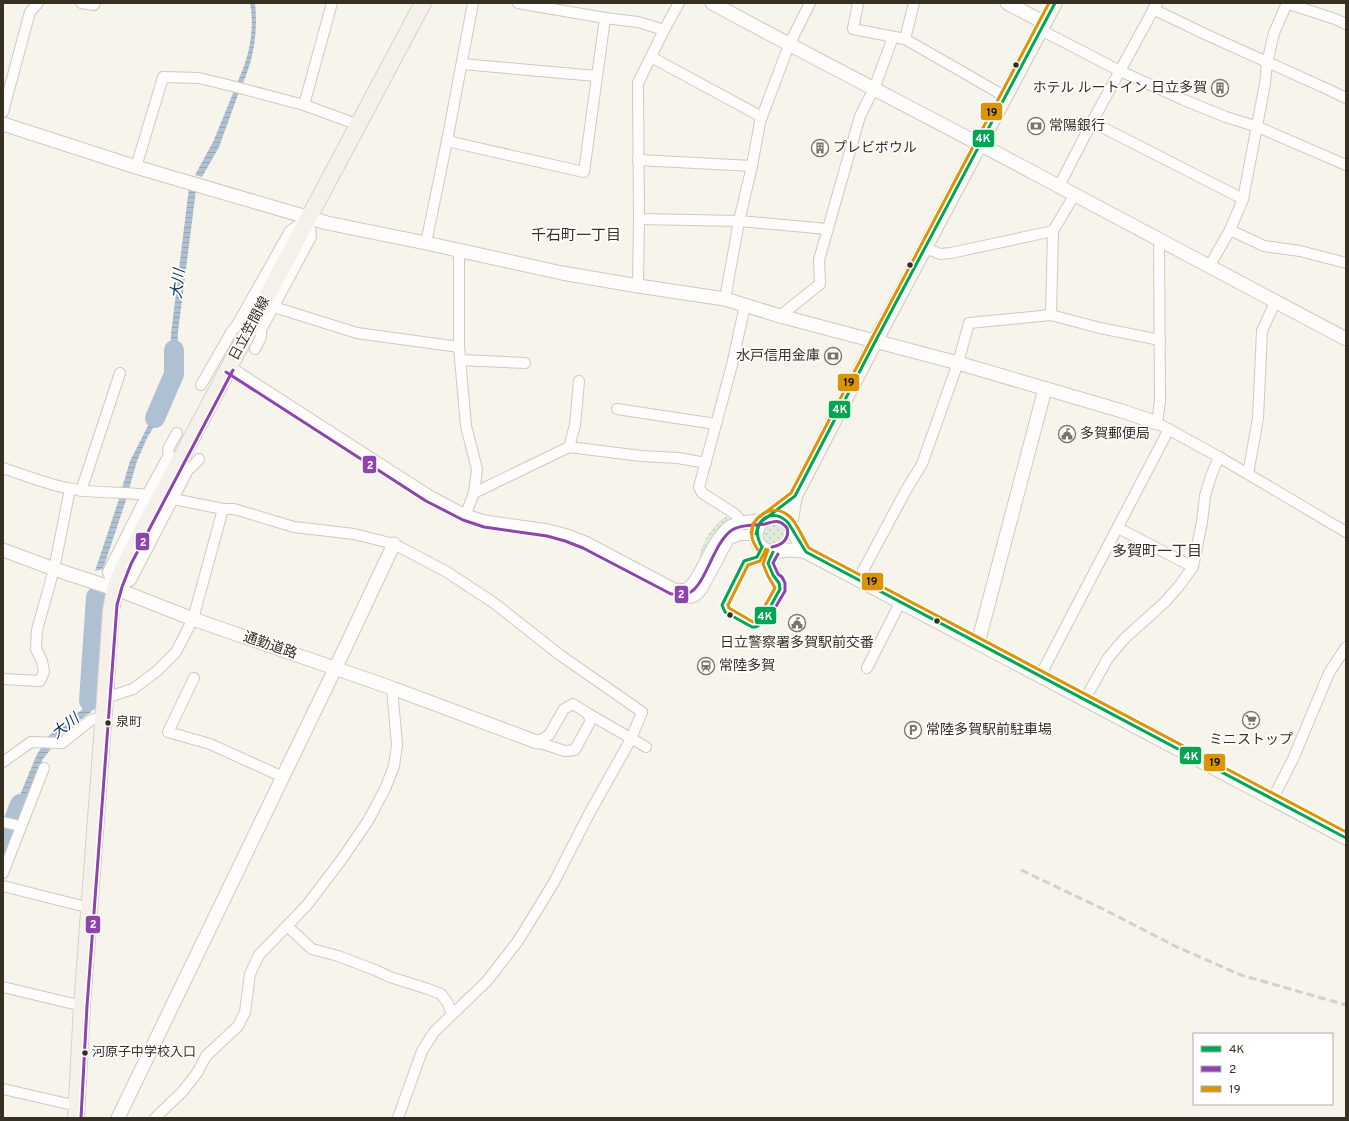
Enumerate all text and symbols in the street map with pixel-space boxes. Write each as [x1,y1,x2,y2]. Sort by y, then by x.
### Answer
unlabelled marker [1011,60,1021,70]
building icon: ホテル ルートイン 日立多賀 [1210,78,1230,98]
place label: ホテル ルートイン 日立多賀 [1032,80,1207,97]
line badge: 19 [980,102,1003,121]
text: 19 [986,106,998,120]
bank icon: 常陽銀行 [1026,116,1046,136]
place label: 常陽銀行 [1049,118,1105,135]
line badge: 4K [972,129,995,148]
text: 4K [976,132,991,146]
building icon: プレビボウル [810,138,830,158]
place label: プレビボウル [833,140,917,157]
district label: 千石町一丁目 [531,227,621,246]
unlabelled marker [905,260,915,270]
water label: 大川 [168,266,191,300]
street label: 日立笠間線 [226,294,274,364]
bank icon: 水戸信用金庫 [823,346,843,366]
place label: 水戸信用金庫 [736,348,820,365]
line badge: 19 [837,373,860,392]
text: 19 [843,376,855,390]
line badge: 4K [828,400,851,419]
text: 4K [833,403,848,417]
public building icon: 多賀郵便局 [1057,424,1077,444]
place label: 多賀郵便局 [1080,426,1150,443]
line badge: 2 [362,455,377,474]
text: 2 [367,459,373,473]
line badge: 2 [135,532,150,551]
text: 2 [140,536,146,550]
district label: 多賀町一丁目 [1112,543,1202,562]
line badge: 19 [861,572,884,591]
text: 19 [866,575,878,589]
line badge: 2 [674,585,689,604]
text: 2 [678,588,684,602]
line badge: 4K [754,606,777,625]
unlabelled marker [725,610,735,620]
text: 4K [758,610,773,624]
public building icon: 日立警察署多賀駅前交番 [787,613,807,633]
unlabelled marker [932,616,942,626]
street label: 通勤道路 [241,629,299,663]
place label: 日立警察署多賀駅前交番 [720,634,874,652]
station icon: 常陸多賀 [696,656,716,676]
place label: 常陸多賀 [719,658,775,675]
water label: 大川 [48,709,85,744]
supermarket icon: ミニストップ [1241,710,1261,730]
place label: 泉町 [116,715,142,731]
marker: 泉町 [103,718,113,728]
parking icon: 常陸多賀駅前駐車場 [903,720,923,740]
place label: 常陸多賀駅前駐車場 [926,721,1052,739]
place label: ミニストップ [1209,732,1293,749]
line badge: 4K [1179,746,1202,765]
text: 4K [1184,750,1199,764]
line badge: 19 [1203,753,1226,772]
text: 19 [1209,756,1221,770]
line badge: 2 [85,915,101,934]
text: 2 [90,918,96,932]
legend [1193,1033,1333,1105]
text: 4K [1229,1042,1244,1058]
place label: 河原子中学校入口 [92,1044,196,1061]
marker: 河原子中学校入口 [80,1048,90,1058]
text: 2 [1229,1062,1236,1078]
text: 19 [1229,1082,1241,1098]

